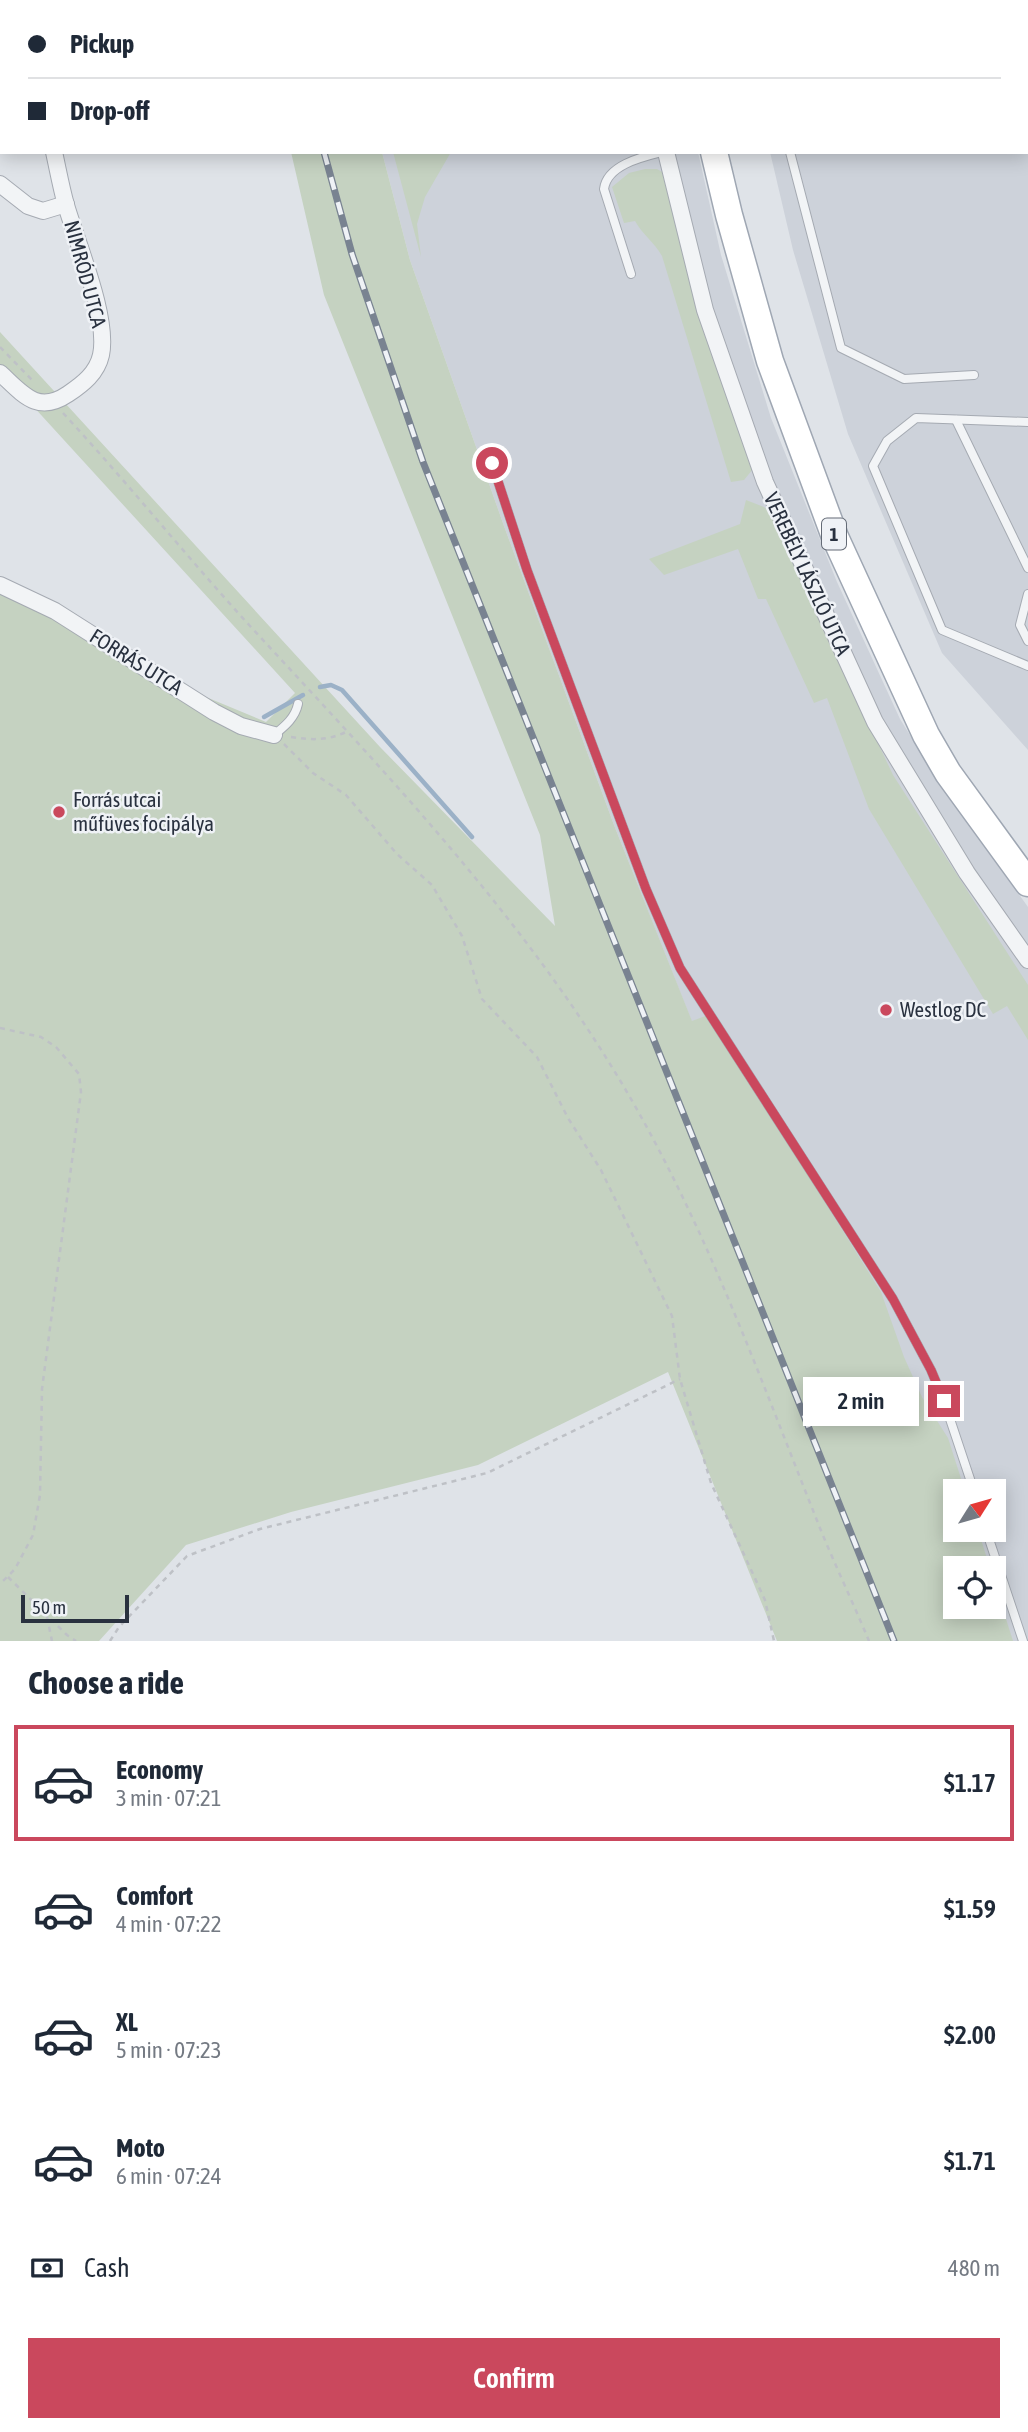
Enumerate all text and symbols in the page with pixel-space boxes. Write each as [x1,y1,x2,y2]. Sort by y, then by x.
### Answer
text: Pickup [70,29,134,59]
text: Drop-off [70,96,150,126]
street label: NIMRÓD UTCA [60,218,112,331]
route start [476,447,508,479]
street label: VEREBÉLY LÁSZLÓ UTCA [760,488,856,659]
road number: 1 [822,519,846,550]
street label: FORRÁS UTCA [86,623,188,699]
place label: Forrás utcai műfüves focipálya [73,787,214,835]
marker: Forrás utcai műfüves focipálya [51,804,67,820]
place label: Westlog DC [900,997,986,1021]
marker: Westlog DC [878,1002,894,1018]
callout: 2 min [804,1376,920,1426]
route end [928,1385,960,1417]
text: 2 min [838,1388,884,1414]
north arrow [943,1479,1006,1542]
map controls [943,1479,1006,1619]
button: locate [943,1556,1006,1619]
scale bar [21,1592,130,1624]
text: 50 m [32,1596,66,1618]
text: Choose a ride [28,1664,184,1701]
icon: car [32,1752,95,1815]
text: Economy [116,1755,203,1785]
text: $1.17 [944,1768,996,1798]
text: 3 min · 07:21 [116,1785,222,1811]
icon: car [32,1878,95,1941]
text: Comfort [116,1881,193,1911]
text: $1.59 [944,1894,996,1924]
text: 4 min · 07:22 [116,1911,222,1937]
icon: car [32,2004,95,2067]
text: XL [116,2007,138,2037]
text: $2.00 [944,2020,996,2050]
text: 5 min · 07:23 [116,2037,222,2063]
icon: car [32,2130,95,2193]
text: Moto [116,2133,165,2163]
text: $1.71 [944,2146,996,2176]
text: 6 min · 07:24 [116,2163,222,2189]
icon: cash [28,2249,66,2287]
text: Cash [84,2253,130,2283]
text: 480 m [948,2255,1000,2281]
button: Confirm [28,2338,1000,2418]

